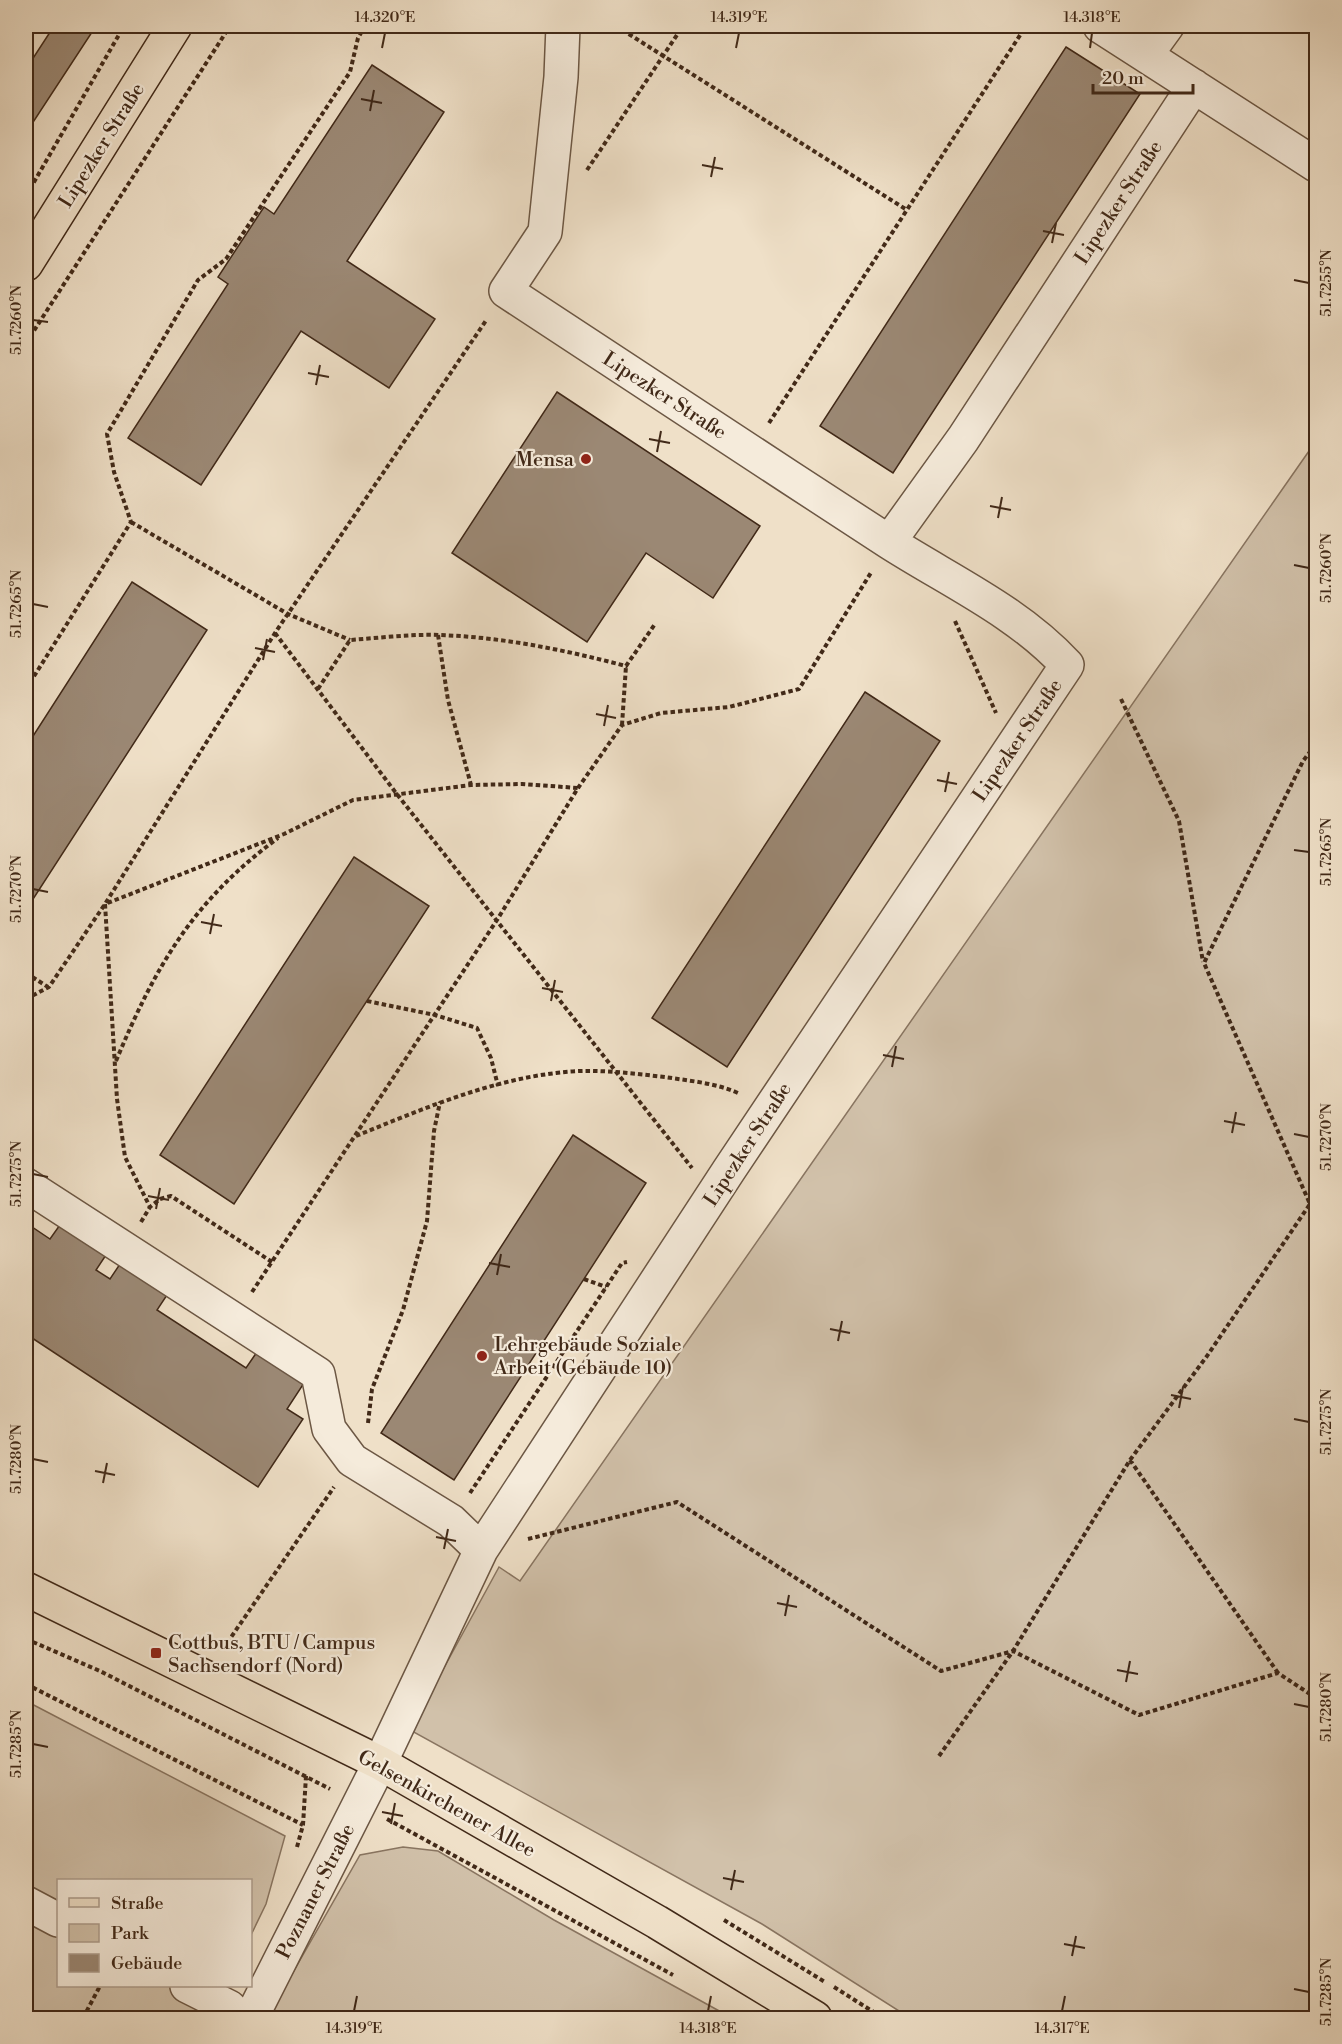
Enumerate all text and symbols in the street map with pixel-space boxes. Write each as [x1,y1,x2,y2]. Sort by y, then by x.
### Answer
text: 14.320°E [355,8,415,27]
text: 14.319°E [711,8,767,27]
text: 14.318°E [1063,8,1121,27]
scale bar [1093,57,1194,95]
text: 20 m [1102,67,1144,90]
street label: Lipezker Straße [54,79,151,213]
street label: Lipezker Straße [1070,136,1169,270]
text: 51.7255°N [1317,249,1336,317]
text: 51.7260°N [7,285,26,355]
street label: Lipezker Straße [597,347,731,446]
place label: Mensa [515,448,575,473]
marker: Mensa [579,452,593,466]
text: 51.7260°N [1317,533,1336,603]
text: 51.7265°N [7,570,26,638]
street label: Lipezker Straße [968,675,1069,807]
text: 51.7265°N [1317,818,1336,886]
text: 51.7270°N [7,855,26,923]
street label: Lipezker Straße [699,1078,798,1212]
text: 51.7270°N [1317,1103,1336,1171]
text: 51.7275°N [7,1141,26,1207]
place label: Lehrgebäude Soziale Arbeit (Gebäude 10) [493,1333,682,1381]
marker: Lehrgebäude Soziale Arbeit (Gebäude 10) [475,1349,489,1363]
text: 51.7275°N [1317,1389,1336,1455]
text: 51.7280°N [7,1424,26,1494]
place label: Cottbus, BTU / Campus Sachsendorf (Nord) [168,1631,375,1679]
marker: Cottbus, BTU / Campus Sachsendorf (Nord) [149,1646,163,1660]
text: 51.7280°N [1317,1672,1336,1742]
text: 51.7285°N [7,1710,26,1778]
street label: Gelsenkirchener Allee [353,1745,540,1864]
street label: Poznaner Straße [271,1820,361,1964]
legend [57,1879,252,1987]
text: Straße [111,1892,164,1915]
text: Park [111,1922,150,1945]
text: Gebäude [111,1952,182,1975]
text: 51.7285°N [1317,1958,1336,2026]
text: 14.319°E [326,2019,382,2038]
text: 14.318°E [679,2019,737,2038]
text: 14.317°E [1034,2019,1090,2038]

